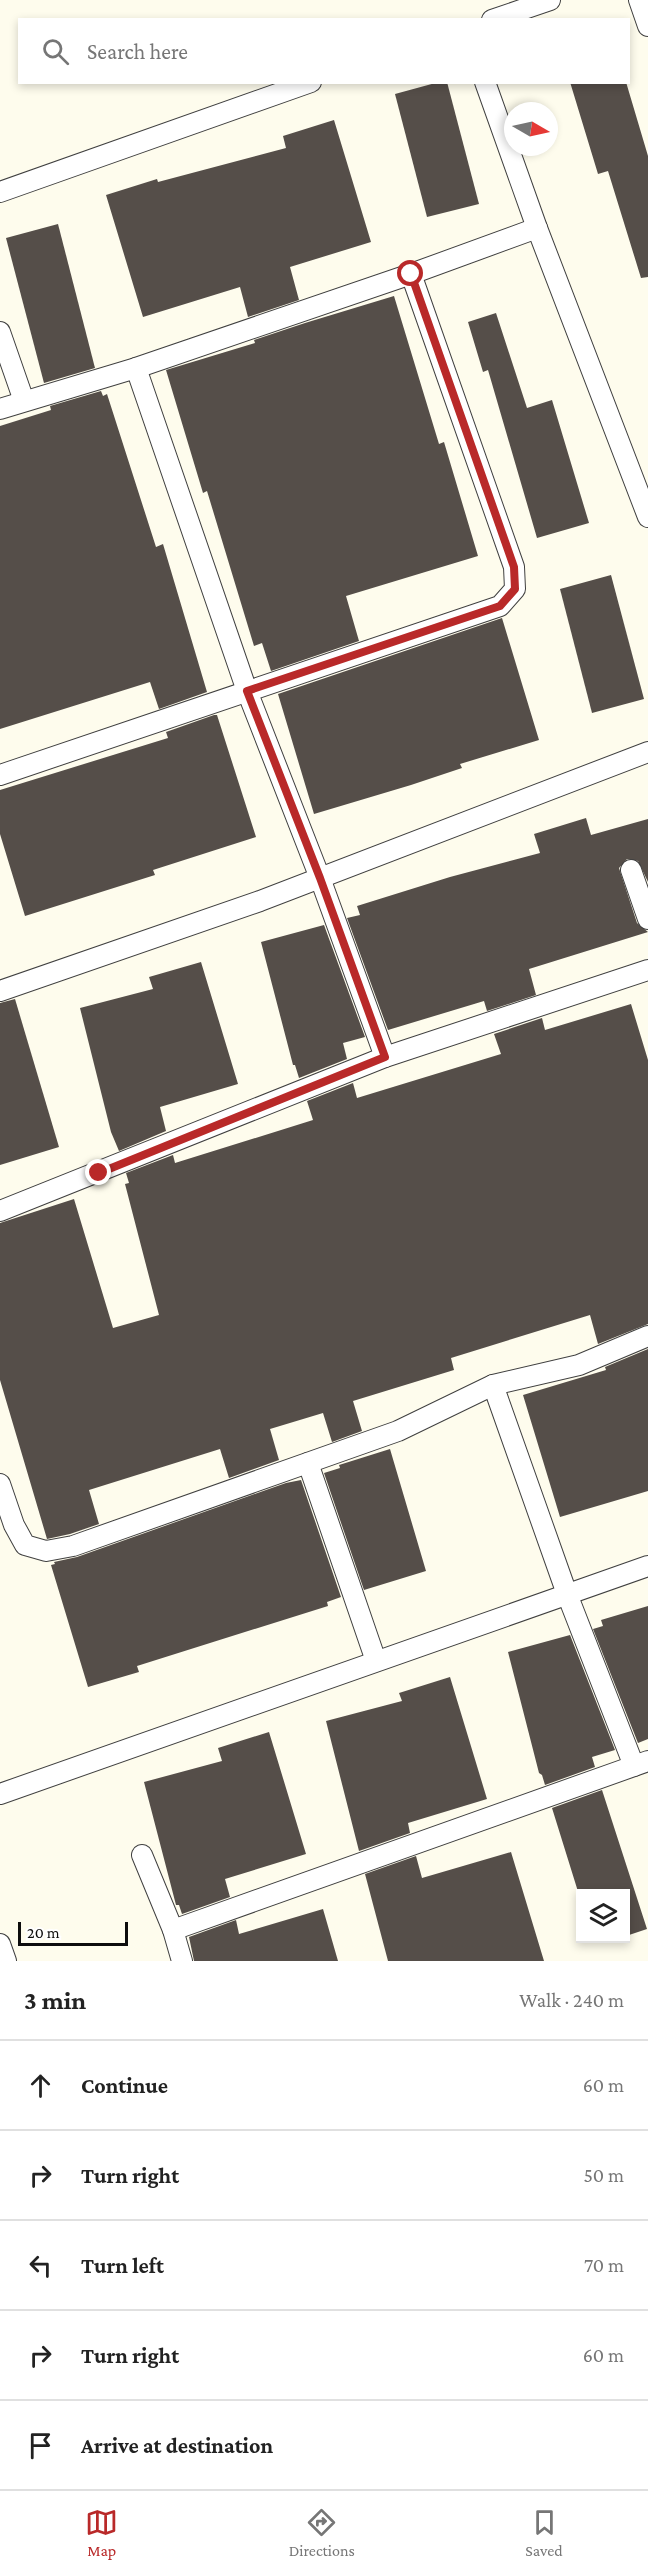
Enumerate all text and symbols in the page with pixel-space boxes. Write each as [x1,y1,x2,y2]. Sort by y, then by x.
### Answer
search box [18,18,630,84]
icon: search [39,35,72,68]
text: Search here [87,39,188,64]
north arrow [504,102,558,156]
route start [397,260,423,286]
route end [85,1159,111,1185]
map controls [576,1889,630,1943]
button: layers [576,1889,630,1943]
scale bar [18,1919,128,1946]
text: 20 m [27,1924,60,1941]
text: 3 min [24,1986,86,2015]
text: Walk · 240 m [519,1989,624,2011]
icon: ahead [24,2069,57,2102]
text: Continue [81,2073,168,2098]
text: 60 m [583,2074,624,2096]
icon: right [24,2159,57,2192]
text: Turn right [81,2163,179,2188]
text: 50 m [583,2164,624,2186]
icon: left [24,2249,57,2282]
text: Turn left [81,2253,164,2278]
text: 70 m [584,2254,624,2276]
icon: right [24,2339,57,2372]
text: Turn right [81,2343,179,2368]
text: 60 m [583,2344,624,2366]
icon: arrive [24,2429,57,2462]
text: Arrive at destination [81,2433,273,2458]
tab: Map [85,2506,118,2559]
tab: Directions [289,2506,355,2559]
tab: Saved [525,2506,563,2559]

